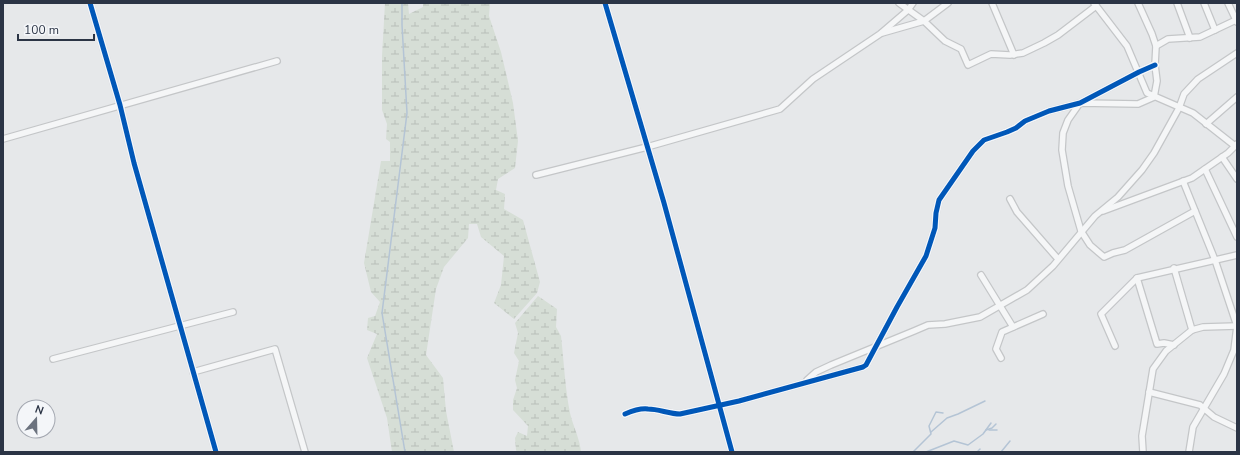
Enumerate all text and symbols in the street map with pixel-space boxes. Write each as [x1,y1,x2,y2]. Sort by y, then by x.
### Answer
scale bar [18,16,94,42]
text: 100 m [24,22,59,38]
north arrow [16,399,56,439]
text: N [33,402,46,419]

